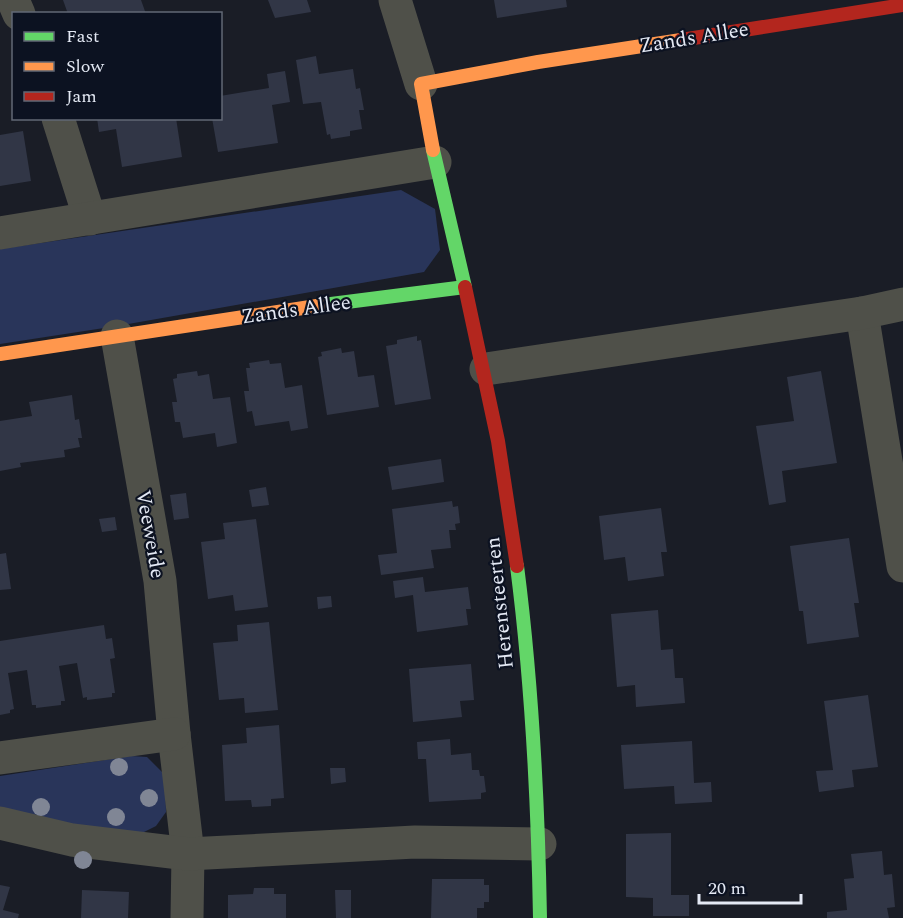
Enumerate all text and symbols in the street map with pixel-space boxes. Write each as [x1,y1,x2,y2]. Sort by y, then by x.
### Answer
legend [12,12,222,120]
street label: Zands Allee [637,14,751,62]
text: Fast [66,23,99,50]
text: Slow [66,53,105,80]
text: Jam [66,83,97,110]
street label: Zands Allee [239,286,353,334]
street label: Veeweide [127,487,174,581]
street label: Herensteerten [477,535,523,671]
scale bar [699,867,801,905]
text: 20 m [708,875,746,902]

